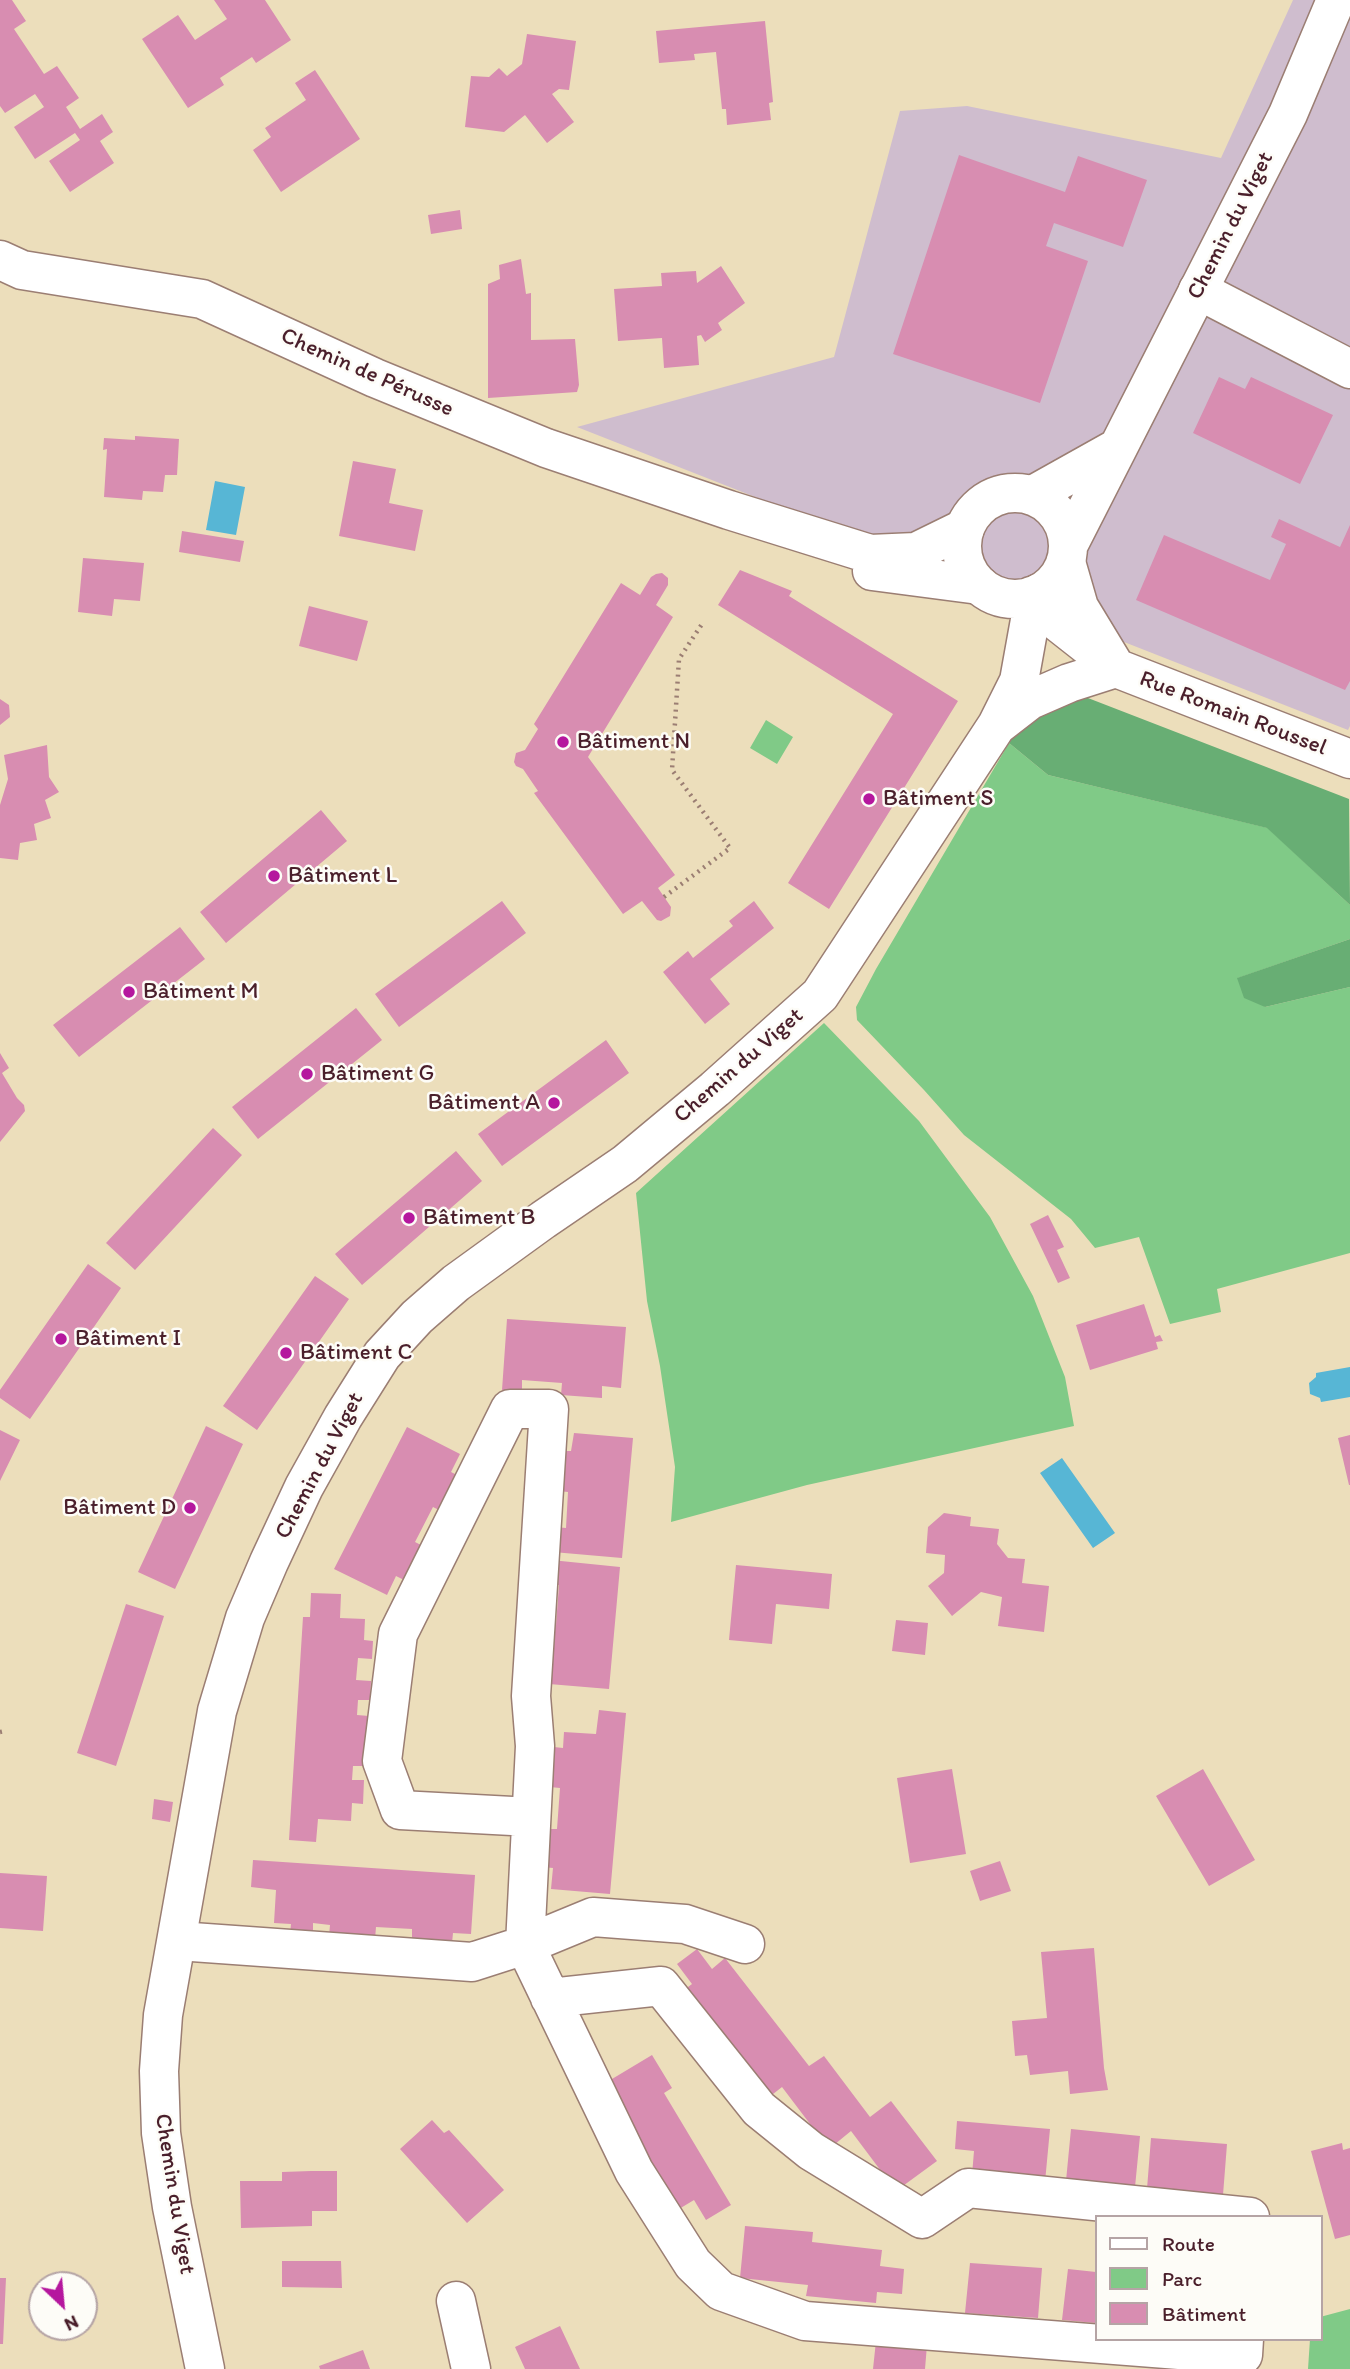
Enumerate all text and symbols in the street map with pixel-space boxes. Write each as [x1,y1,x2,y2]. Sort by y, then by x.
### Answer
street label: Chemin du Viget [1182,148,1280,304]
street label: Chemin de Pérusse [276,323,458,423]
street label: Rue Romain Roussel [1135,666,1331,762]
place label: Bâtiment N [577,728,690,756]
marker: Bâtiment N [555,734,571,750]
place label: Bâtiment S [883,785,993,813]
marker: Bâtiment S [861,791,877,807]
place label: Bâtiment L [288,862,397,890]
marker: Bâtiment L [266,868,282,884]
place label: Bâtiment M [143,978,259,1006]
marker: Bâtiment M [121,984,137,1000]
street label: Chemin du Viget [669,1002,809,1130]
place label: Bâtiment G [321,1060,434,1088]
marker: Bâtiment G [299,1066,315,1082]
place label: Bâtiment A [428,1089,540,1117]
marker: Bâtiment A [546,1095,562,1111]
place label: Bâtiment B [423,1204,535,1232]
marker: Bâtiment B [401,1210,417,1226]
place label: Bâtiment I [75,1325,181,1353]
marker: Bâtiment I [53,1331,69,1347]
place label: Bâtiment C [300,1339,412,1367]
marker: Bâtiment C [278,1345,294,1361]
street label: Chemin du Viget [270,1388,370,1544]
place label: Bâtiment D [63,1494,176,1522]
marker: Bâtiment D [182,1500,198,1516]
street label: Chemin du Viget [148,2112,200,2276]
legend [1094,2215,1322,2341]
text: Route [1162,2231,1215,2256]
text: Parc [1162,2266,1202,2291]
north arrow [28,2271,98,2341]
text: Bâtiment [1162,2301,1246,2326]
text: N [61,2310,82,2337]

